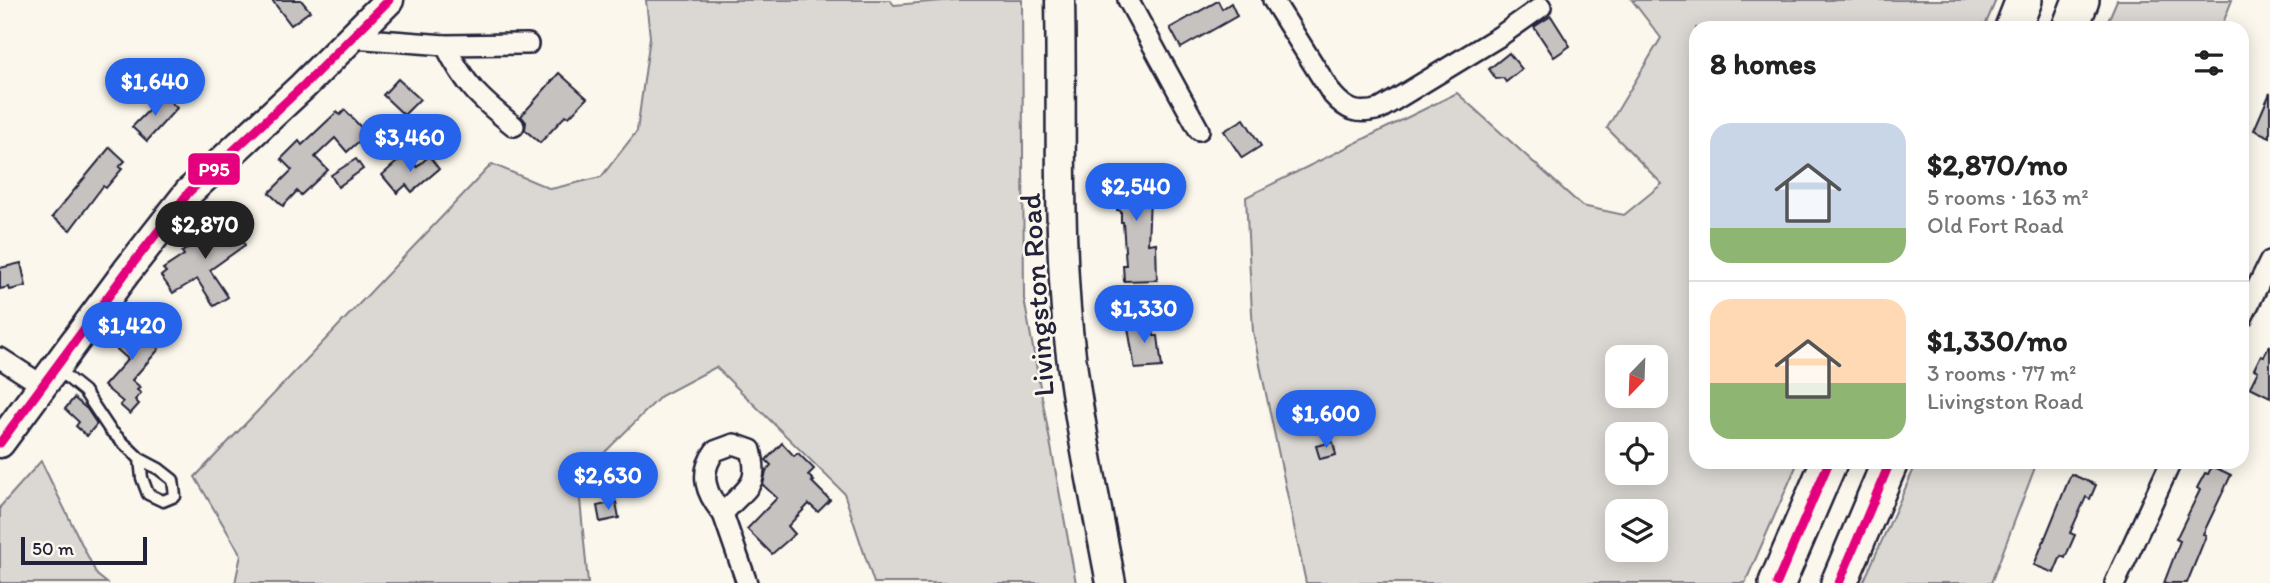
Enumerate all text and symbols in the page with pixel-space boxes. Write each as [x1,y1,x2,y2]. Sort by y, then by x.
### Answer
icon: filters [2190,44,2228,82]
text: 8 homes [1710,45,1817,82]
pin: $1,640 [98,58,212,118]
text: $1,640 [121,67,189,95]
pin: $3,460 [353,114,467,174]
text: $3,460 [375,123,445,151]
text: $2,870/mo [1927,146,2068,183]
icon: home [1766,151,1850,235]
line badge: P95 [187,152,241,186]
text: P95 [199,158,229,181]
pin: $2,540 [1079,164,1193,223]
text: $2,540 [1101,172,1171,200]
text: 5 rooms · 163 m² [1927,183,2089,211]
street label: Livingston Road [1011,192,1062,398]
pin: $2,870 [148,202,262,261]
text: $2,870 [171,210,239,238]
text: Old Fort Road [1927,211,2064,239]
pin: $1,330 [1087,286,1201,345]
text: $1,330 [1110,294,1178,322]
pin: $1,420 [75,302,189,362]
text: $1,420 [98,311,166,339]
text: $1,330/mo [1927,322,2068,359]
icon: home [1766,327,1850,411]
north arrow [1605,345,1668,408]
map controls [1605,345,1668,562]
text: 3 rooms · 77 m² [1927,359,2077,387]
text: Livingston Road [1927,387,2083,415]
pin: $1,600 [1269,391,1383,450]
text: $1,600 [1292,399,1360,427]
button: locate [1605,422,1668,485]
pin: $2,630 [551,452,665,512]
text: $2,630 [574,461,642,489]
button: layers [1605,499,1668,562]
scale bar [21,534,147,566]
text: 50 m [32,537,74,560]

